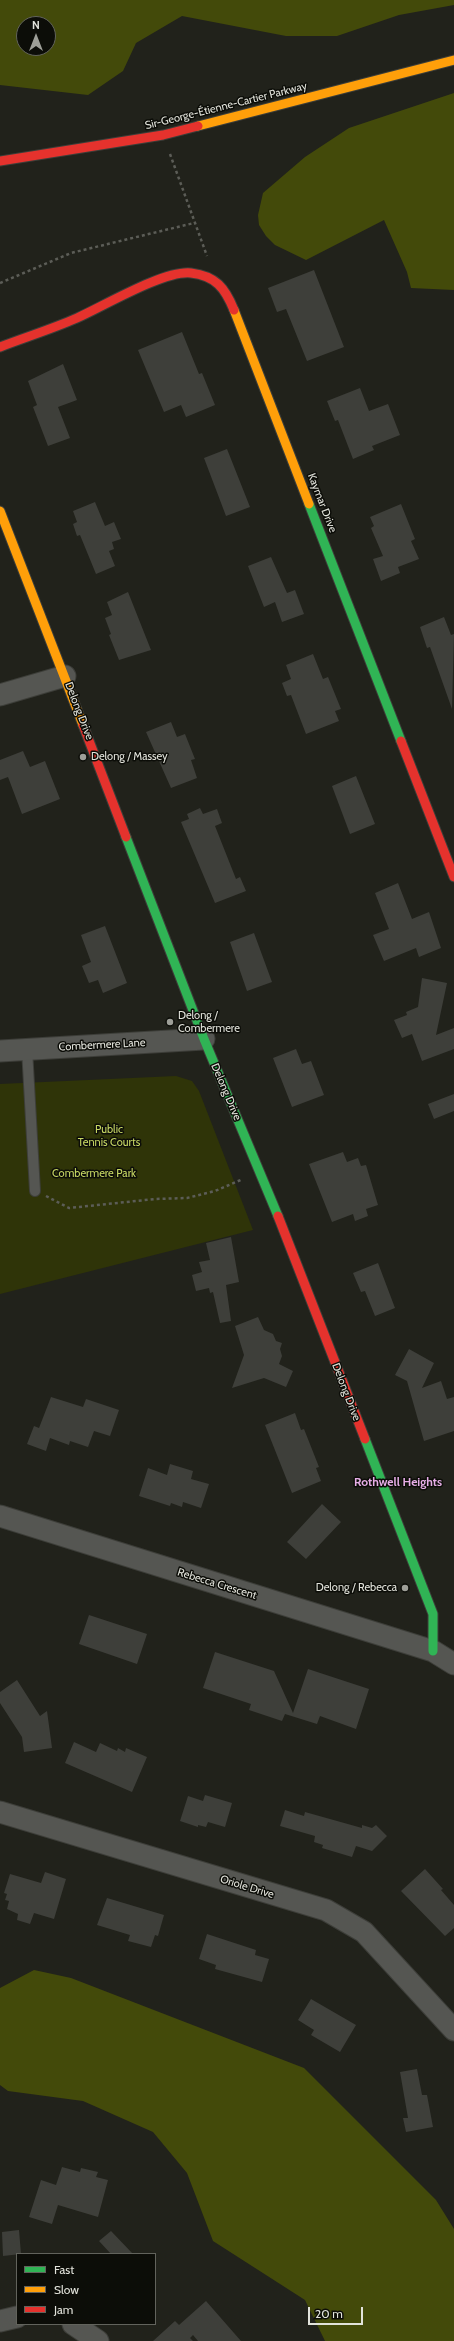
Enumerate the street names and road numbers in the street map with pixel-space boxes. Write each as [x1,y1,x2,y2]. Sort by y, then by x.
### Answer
street label: Sir-George-Étienne-Cartier Parkway [144,79,308,133]
street label: Kaymar Drive [305,472,339,534]
street label: Delong Drive [62,680,96,742]
street label: Combermere Lane [58,1036,146,1054]
street label: Delong Drive [208,1061,244,1123]
street label: Delong Drive [329,1361,363,1423]
street label: Rebecca Crescent [176,1566,258,1602]
street label: Oriole Drive [218,1873,276,1901]

